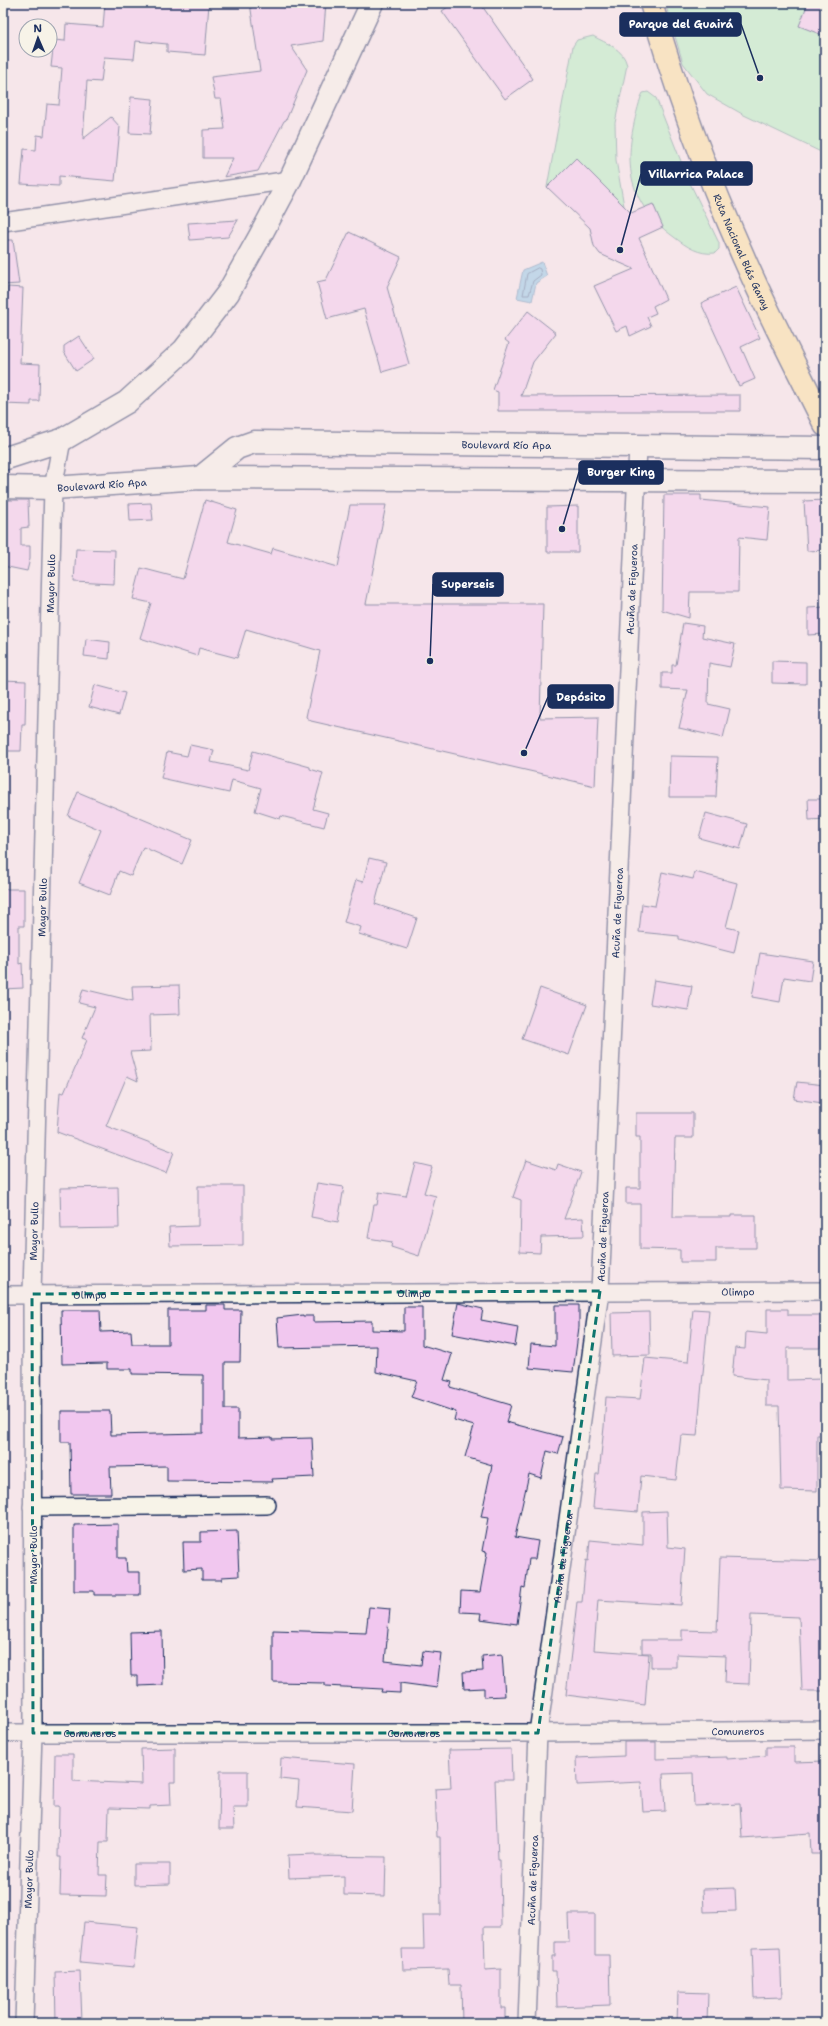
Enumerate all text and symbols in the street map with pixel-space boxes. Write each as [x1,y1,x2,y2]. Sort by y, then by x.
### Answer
callout: Parque del Guairá [620,13,741,36]
text: Parque del Guairá [629,17,734,32]
north arrow [18,18,58,58]
text: N [33,21,43,36]
callout: Villarrica Palace [641,162,752,185]
text: Villarrica Palace [648,167,744,182]
street label: Ruta Nacional Blás Garay [710,192,773,312]
street label: Boulevard Río Apa [461,438,552,452]
callout: Burger King [579,461,663,484]
text: Burger King [587,465,655,480]
street label: Boulevard Río Apa [57,476,148,495]
street label: Acuña de Figueroa [624,543,641,635]
street label: Mayor Bullo [44,554,58,613]
callout: Superseis [433,573,503,596]
text: Superseis [441,577,495,592]
callout: Depósito [548,685,613,708]
text: Depósito [556,690,606,705]
street label: Acuña de Figueroa [609,867,626,959]
street label: Mayor Bullo [35,878,50,937]
street label: Acuña de Figueroa [594,1190,612,1282]
street label: Mayor Bullo [27,1201,41,1261]
street label: Olimpo [721,1285,755,1299]
street label: Olimpo [397,1287,431,1300]
street label: Olimpo [73,1288,107,1302]
street label: Acuña de Figueroa [550,1511,576,1604]
street label: Mayor Bullo [27,1526,40,1584]
street label: Comuneros [711,1725,765,1738]
street label: Comuneros [64,1727,117,1740]
street label: Comuneros [388,1727,441,1740]
street label: Acuña de Figueroa [525,1834,541,1926]
street label: Mayor Bullo [22,1849,36,1909]

